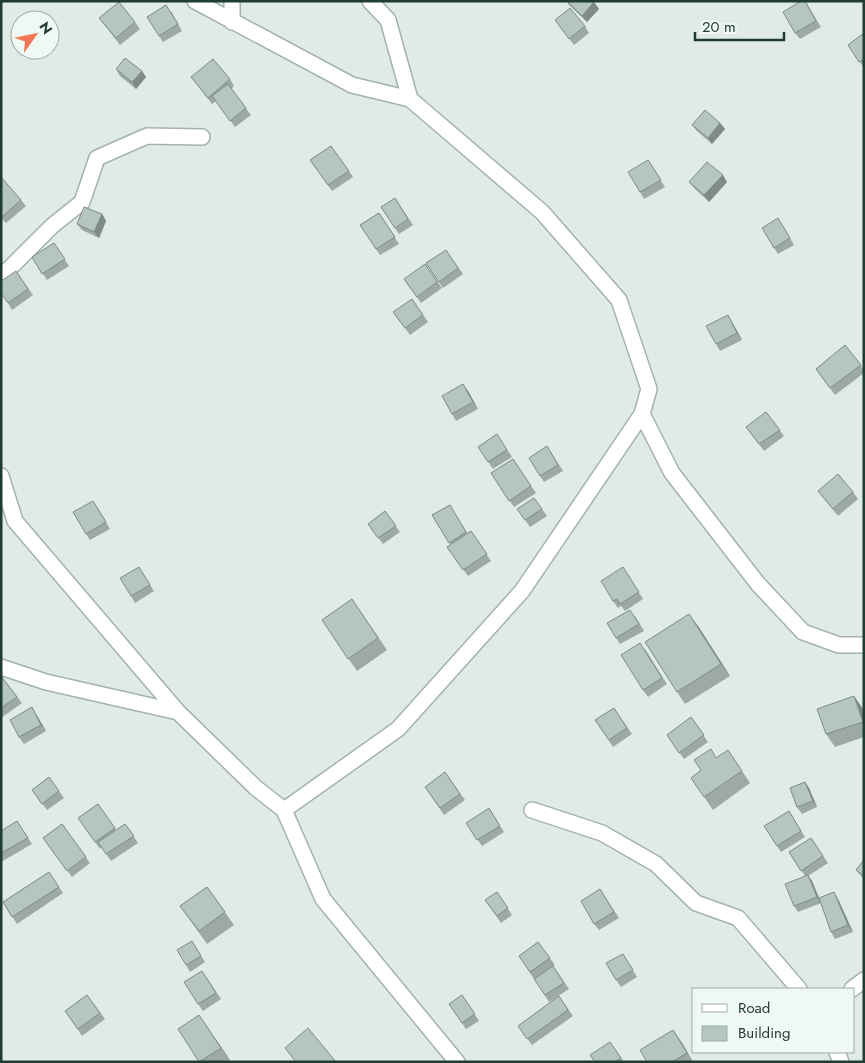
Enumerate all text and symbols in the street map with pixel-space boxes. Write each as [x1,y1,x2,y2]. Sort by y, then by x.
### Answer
north arrow [10,10,60,60]
scale bar [695,10,784,42]
text: 20 m [702,16,736,38]
text: N [34,18,57,38]
legend [692,988,855,1053]
text: Road [738,997,770,1019]
text: Building [738,1022,790,1044]

